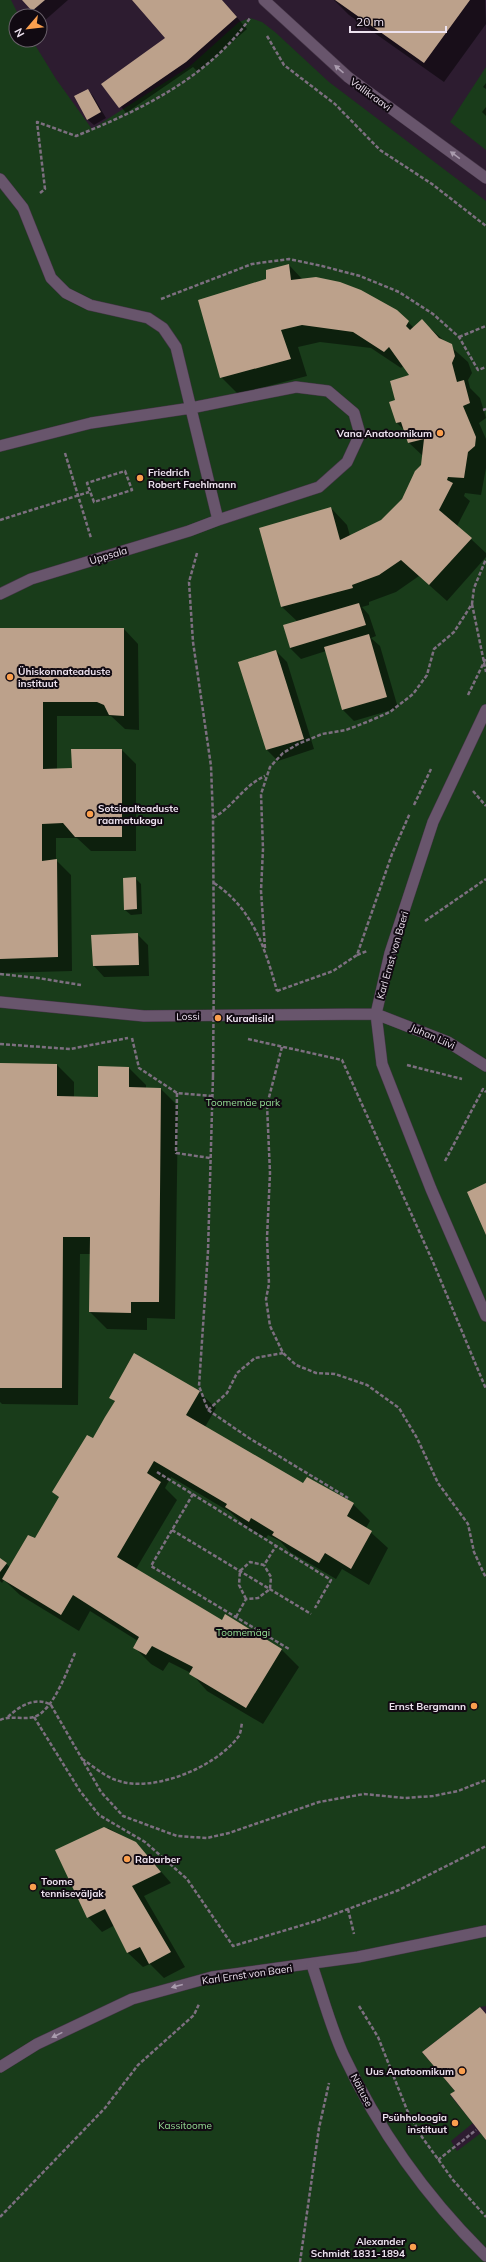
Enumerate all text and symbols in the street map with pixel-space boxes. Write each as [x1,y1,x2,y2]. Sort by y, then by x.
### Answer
north arrow [8,8,48,48]
scale bar [350,8,446,34]
text: 20 m [356,14,384,29]
text: N [11,26,27,40]
one-way arrow [334,64,344,74]
street label: Vallikraavi [348,75,394,114]
one-way arrow [449,151,460,159]
place label: Vana Anatoomikum [336,427,432,440]
marker: Vana Anatoomikum [435,428,445,438]
place label: Friedrich Robert Faehlmann [148,466,236,491]
marker: Friedrich Robert Faehlmann [135,473,145,483]
street label: Uppsala [88,544,129,567]
place label: Ühiskonnateaduste instituut [18,665,111,690]
marker: Ühiskonnateaduste instituut [5,672,15,682]
place label: Sotsiaalteaduste raamatukogu [98,802,179,827]
marker: Sotsiaalteaduste raamatukogu [85,809,95,819]
street label: Karl Ernst von Baeri [374,910,411,1001]
street label: Lossi [176,1010,200,1023]
place label: Kuradisild [226,1012,274,1025]
marker: Kuradisild [213,1013,223,1023]
street label: Juhan Liivi [409,1021,457,1052]
park label: Toomemäe park [206,1096,281,1109]
park label: Toomemägi [216,1626,270,1639]
place label: Ernst Bergmann [389,1700,466,1713]
marker: Ernst Bergmann [469,1701,479,1711]
place label: Rabarber [135,1853,180,1866]
marker: Rabarber [122,1854,132,1864]
place label: Toome tenniseväljak [41,1875,104,1900]
marker: Toome tenniseväljak [28,1882,38,1892]
street label: Karl Ernst von Baeri [201,1962,293,1987]
one-way arrow [171,1983,183,1989]
one-way arrow [52,2032,63,2038]
place label: Uus Anatoomikum [366,2065,454,2078]
marker: Uus Anatoomikum [457,2066,467,2076]
street label: Näituse [347,2071,376,2109]
place label: Psühholoogia instituut [382,2111,447,2136]
marker: Psühholoogia instituut [450,2118,460,2128]
park label: Kassitoome [158,2119,212,2132]
place label: Alexander Schmidt 1831-1894 [311,2235,405,2260]
marker: Alexander Schmidt 1831-1894 [408,2242,418,2252]

